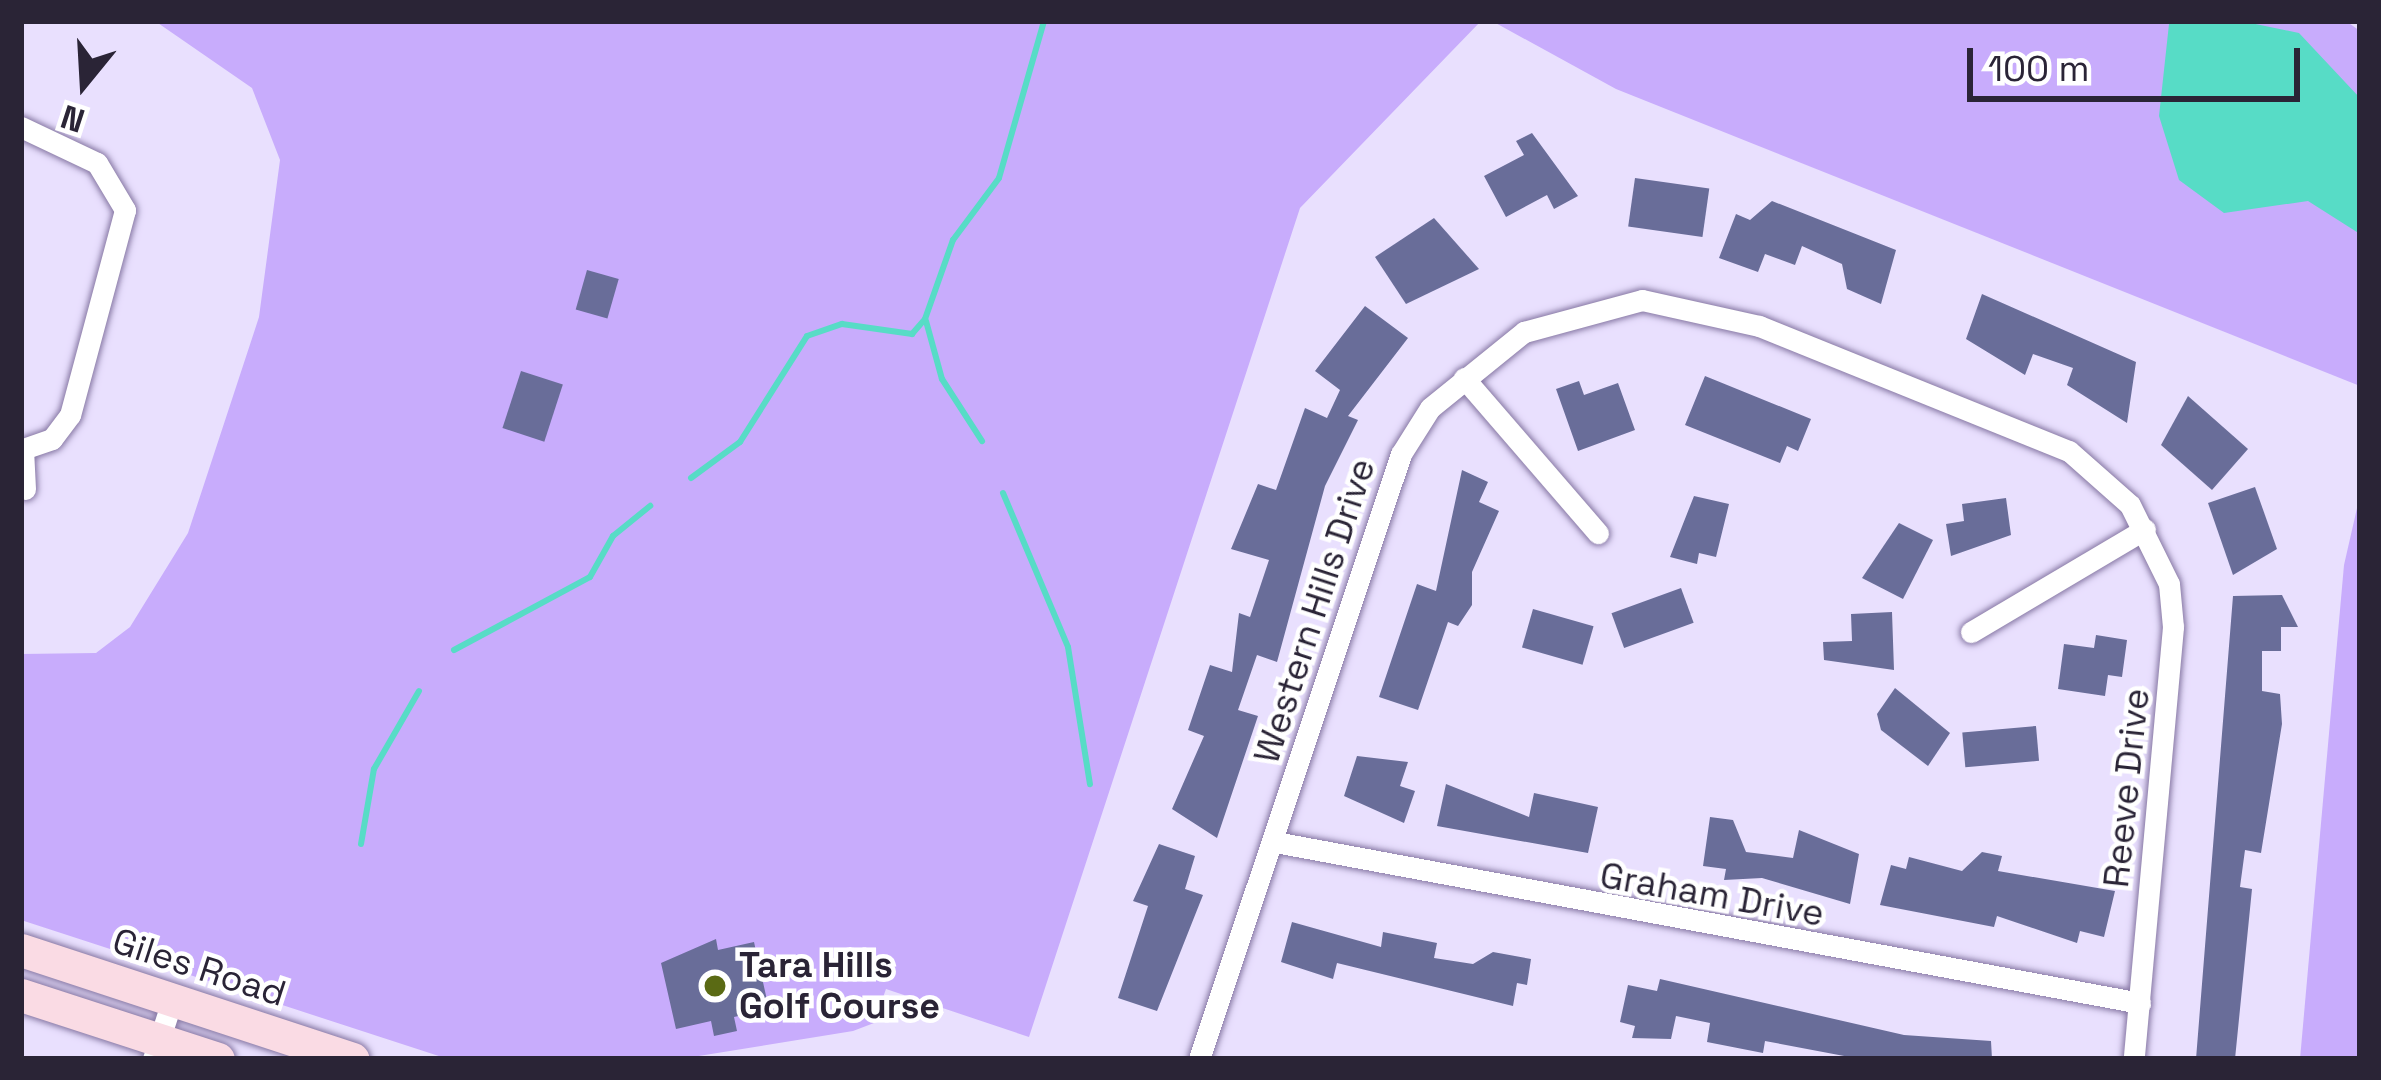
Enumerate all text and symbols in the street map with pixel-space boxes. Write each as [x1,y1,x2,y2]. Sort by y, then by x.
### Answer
north arrow [24,24,144,144]
scale bar [1973,24,2306,98]
text: 100 m [1988,46,2089,92]
text: N [56,95,90,142]
street label: Western Hills Drive [1245,453,1385,769]
street label: Reeve Drive [2095,686,2159,890]
street label: Graham Drive [1597,854,1827,936]
street label: Giles Road [107,920,291,1016]
place label: Tara Hills Golf Course [739,943,940,1028]
marker: Tara Hills Golf Course [702,973,728,999]

